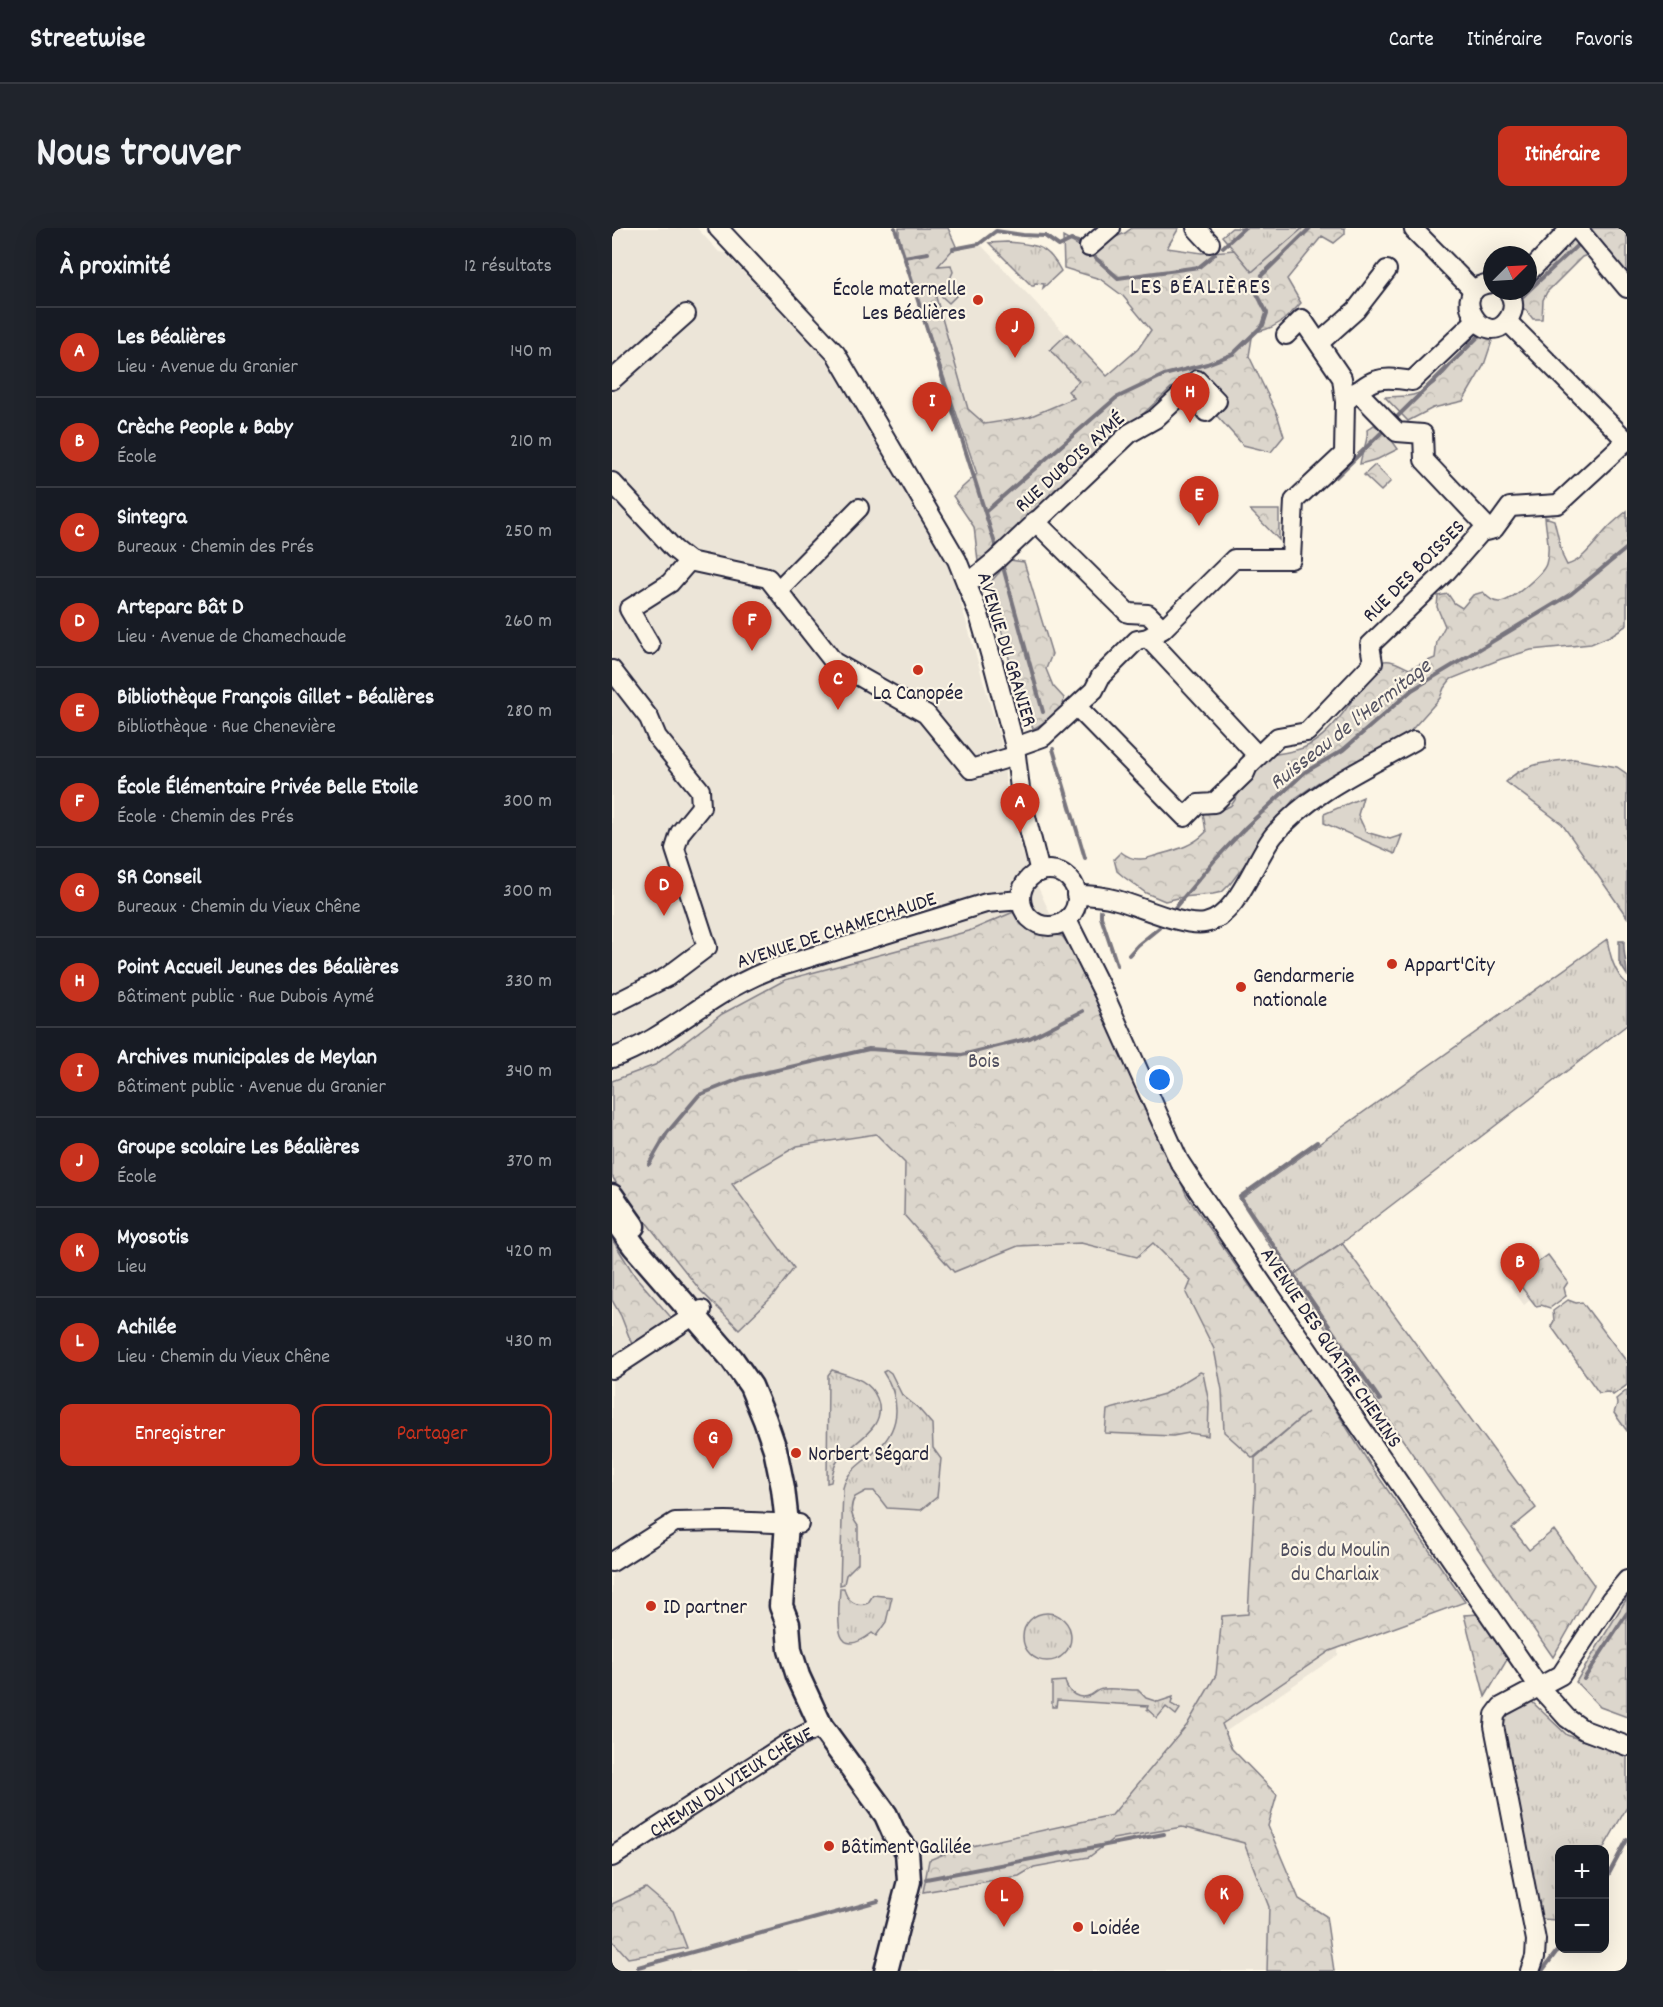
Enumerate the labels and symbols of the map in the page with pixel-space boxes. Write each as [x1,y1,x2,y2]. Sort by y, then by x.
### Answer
north arrow [1483,246,1537,300]
district label: LES BÉALIÈRES [1130,273,1272,304]
place label: École maternelle Les Béalières [832,276,966,330]
marker: École maternelle Les Béalières [971,293,985,307]
pin: J [996,308,1034,358]
pin: H [1170,374,1210,423]
pin: I [912,382,952,432]
street label: RUE DUBOIS AYMÉ [1009,405,1133,521]
pin: E [1180,476,1218,526]
street label: RUE DES BOISSES [1357,514,1473,630]
street label: AVENUE DU GRANIER [967,569,1043,731]
pin: F [732,602,772,651]
water label: Ruisseau de l'Hermitage [1264,652,1440,799]
pin: C [818,660,858,710]
marker: La Canopée [911,663,925,677]
place label: La Canopée [873,680,963,710]
pin: A [1000,784,1040,833]
pin: D [644,866,684,916]
street label: AVENUE DE CHAMECHAUDE [733,885,941,978]
place label: Appart'City [1404,952,1495,982]
marker: Appart'City [1385,957,1399,971]
place label: Gendarmerie nationale [1253,963,1355,1017]
marker: Gendarmerie nationale [1234,980,1248,994]
park label: Bois [968,1048,1000,1078]
your location [1145,1065,1174,1094]
street label: AVENUE DES QUATRE CHEMINS [1251,1242,1408,1455]
pin: B [1500,1244,1540,1293]
pin: G [694,1420,732,1469]
place label: Norbert Ségard [808,1441,929,1471]
marker: Norbert Ségard [789,1446,803,1460]
park label: Bois du Moulin du Charlaix [1280,1537,1390,1591]
place label: ID partner [663,1594,747,1624]
marker: ID partner [644,1599,658,1613]
street label: CHEMIN DU VIEUX CHÊNE [644,1720,820,1847]
place label: Bâtiment Galilée [841,1834,972,1864]
marker: Bâtiment Galilée [822,1839,836,1853]
pin: K [1204,1876,1244,1925]
pin: L [984,1878,1024,1927]
place label: Loidée [1090,1915,1140,1945]
marker: Loidée [1071,1920,1085,1934]

